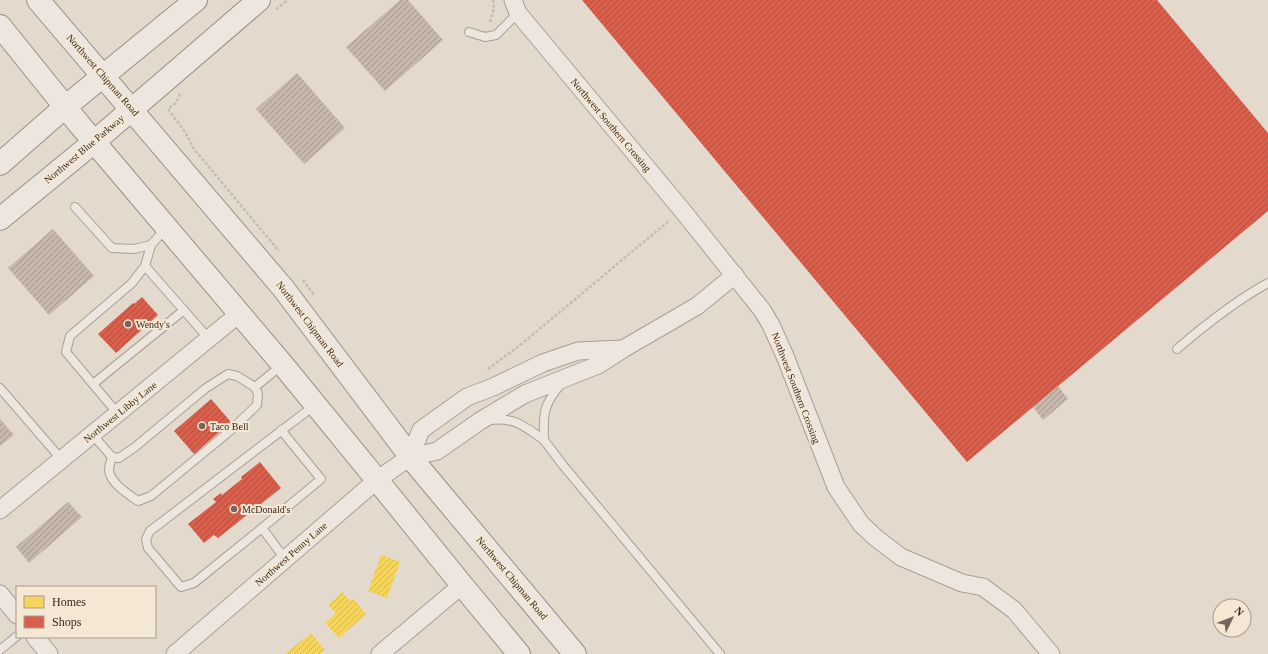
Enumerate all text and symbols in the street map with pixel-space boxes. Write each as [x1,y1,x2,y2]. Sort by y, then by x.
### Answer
street label: Northwest Chipman Road [65,32,141,118]
street label: Northwest Southern Crossing [569,76,653,174]
street label: Northwest Blue Parkway [42,112,126,186]
street label: Northwest Chipman Road [274,279,346,369]
marker: Wendy's [123,319,133,329]
place label: Wendy's [136,319,170,330]
street label: Northwest Southern Crossing [770,331,822,445]
street label: Northwest Libby Lane [81,379,159,445]
marker: Taco Bell [197,421,207,431]
place label: Taco Bell [210,421,249,432]
marker: McDonald's [229,504,239,514]
place label: McDonald's [242,504,291,515]
street label: Northwest Penny Lane [253,519,330,588]
street label: Northwest Chipman Road [474,534,550,622]
legend [16,586,156,638]
text: Homes [52,595,86,609]
north arrow [1212,598,1252,638]
text: N [1232,604,1246,618]
text: Shops [52,615,82,629]

